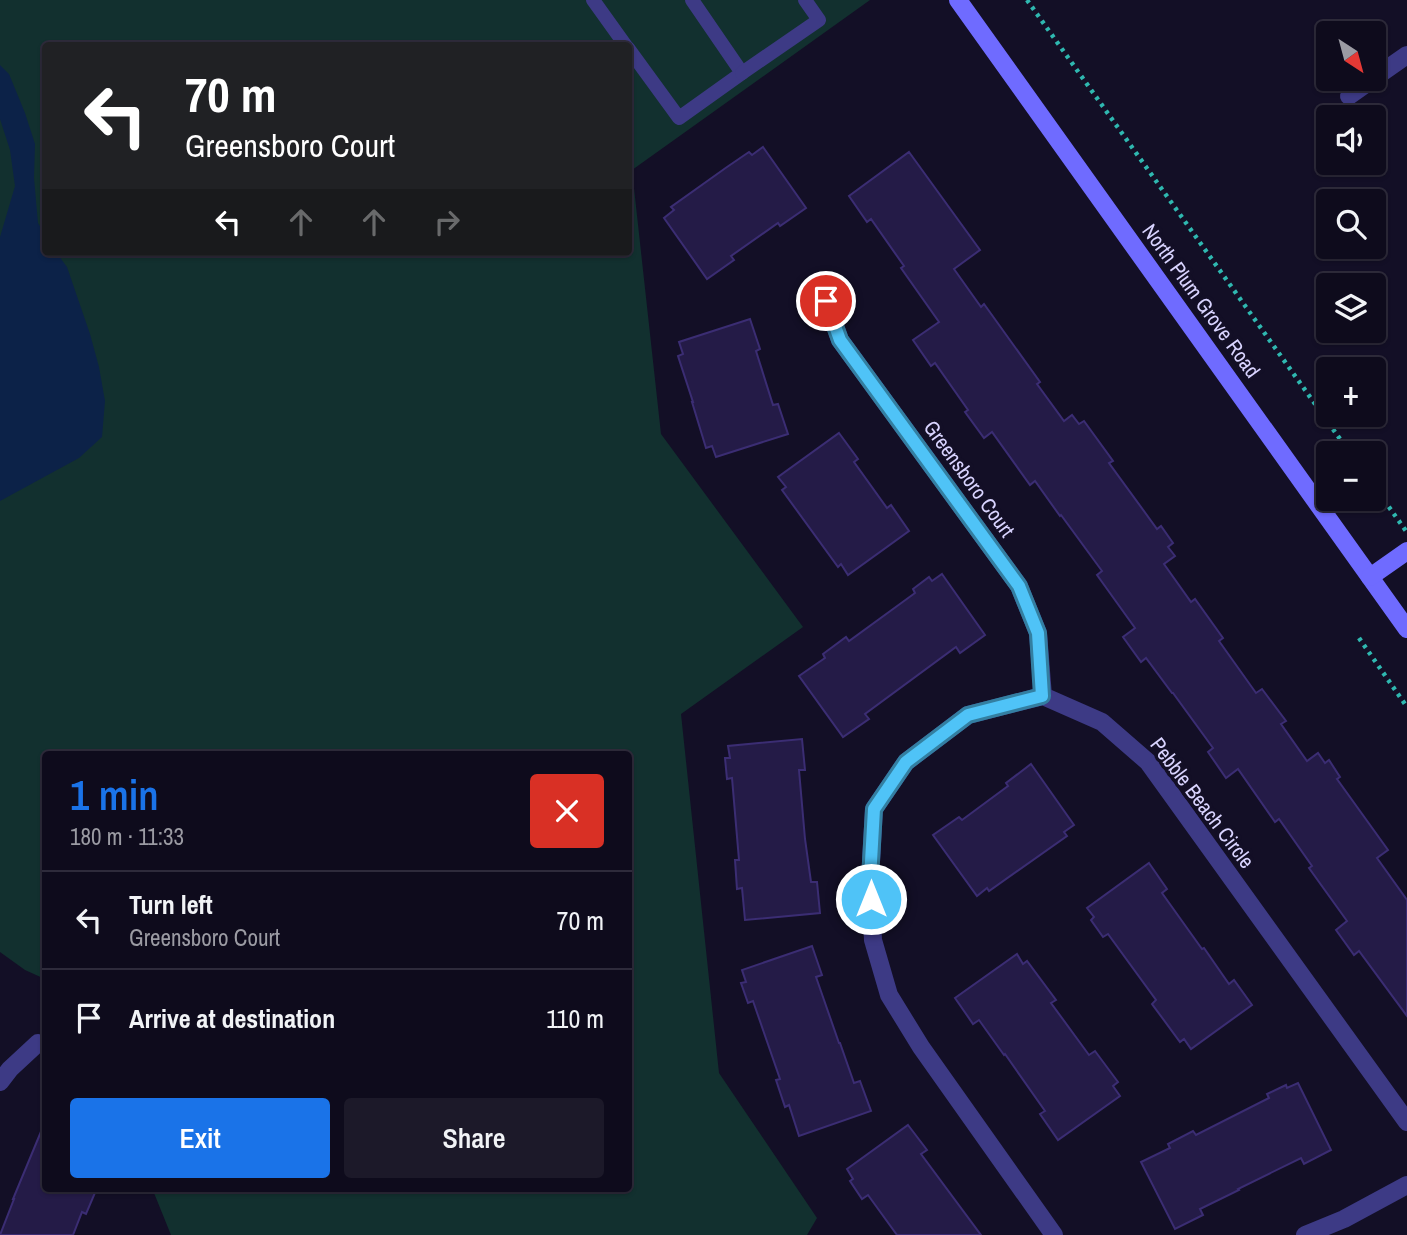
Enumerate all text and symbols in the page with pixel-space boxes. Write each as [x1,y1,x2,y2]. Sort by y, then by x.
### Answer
north arrow [1316,21,1386,91]
map controls [1316,21,1386,511]
text: 70 m [185,61,277,127]
icon: left [70,70,161,161]
button: sound [1316,105,1386,175]
text: Greensboro Court [185,124,395,167]
button: search [1316,189,1386,259]
icon: left [209,203,247,241]
icon: ahead [282,203,320,241]
icon: ahead [355,203,393,241]
icon: right [428,203,466,241]
street label: North Plum Grove Road [1136,218,1267,384]
pin [796,271,856,331]
button: layers [1316,273,1386,343]
icon: arrive [807,282,845,320]
button: + [1316,357,1386,427]
street label: Greensboro Court [917,414,1022,543]
button: − [1316,441,1386,511]
street label: Pebble Beach Circle [1144,731,1261,874]
text: 1 min [70,767,159,823]
button: close [530,774,604,848]
text: 180 m · 11:33 [70,821,184,852]
position arrow [834,862,908,936]
text: Turn left [129,887,213,922]
icon: left [70,901,108,939]
text: 70 m [557,903,604,938]
text: Greensboro Court [129,922,280,953]
icon: arrive [70,999,108,1037]
text: Arrive at destination [129,1001,335,1036]
text: 110 m [546,1001,604,1036]
button: Exit [70,1098,330,1178]
button: Share [344,1098,604,1178]

